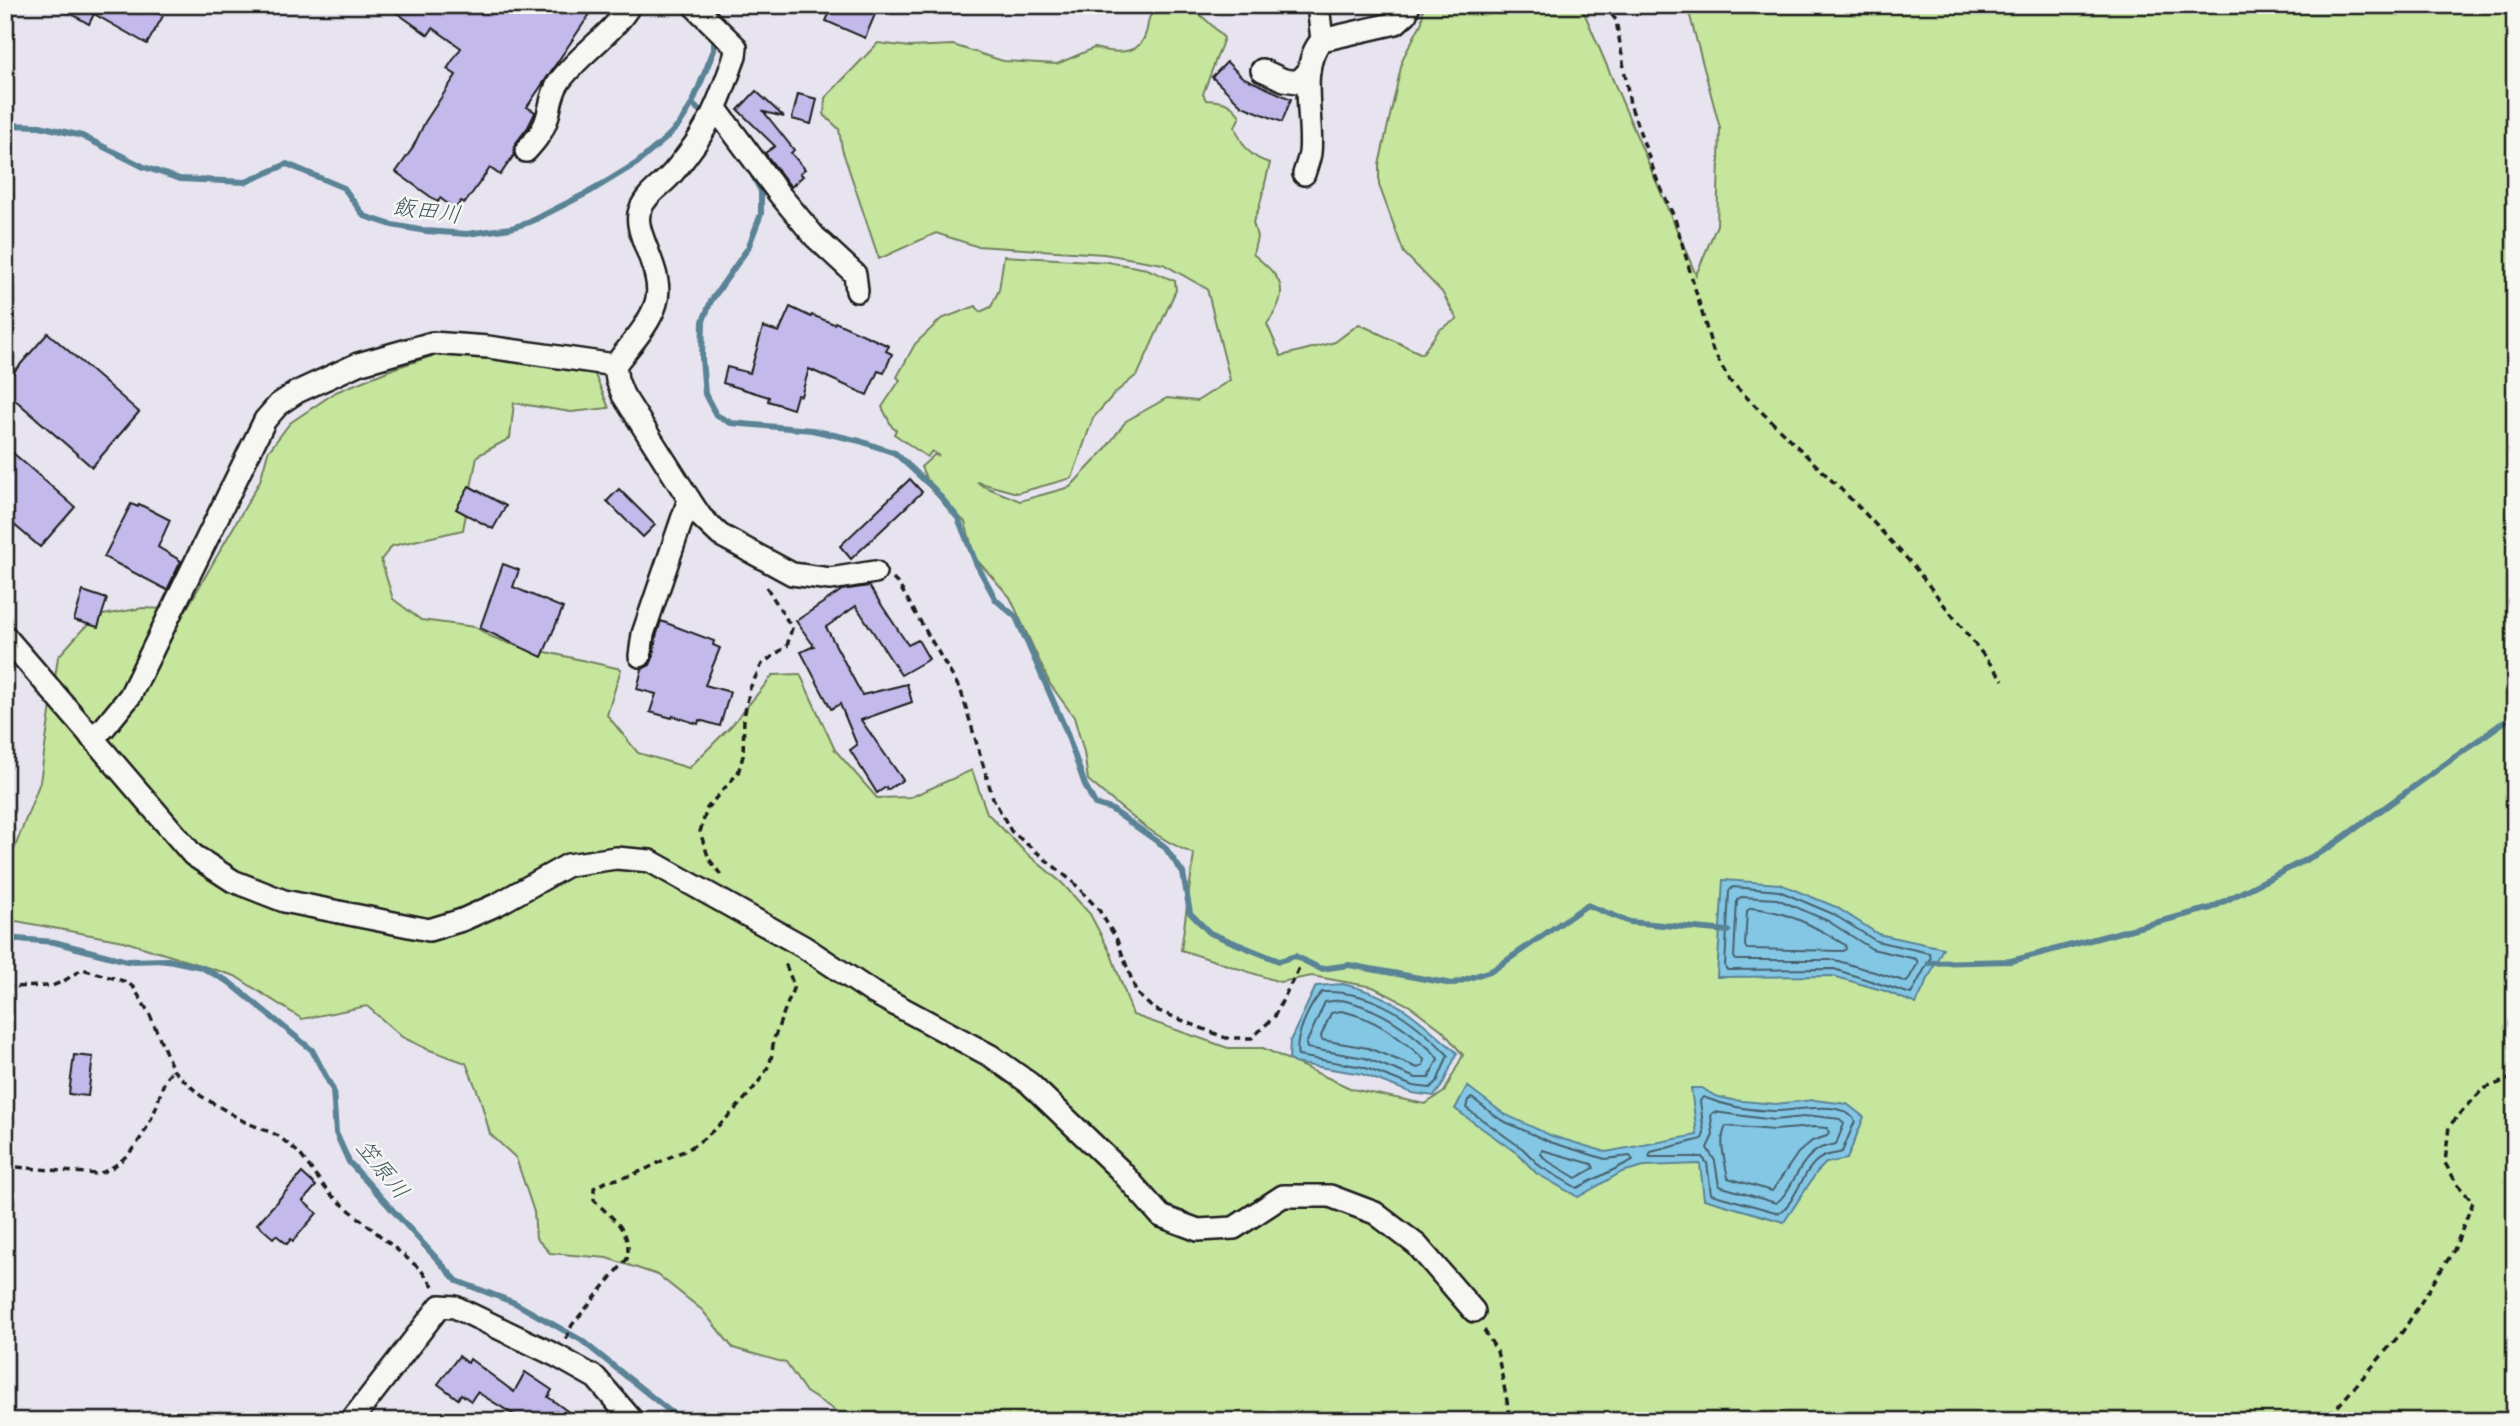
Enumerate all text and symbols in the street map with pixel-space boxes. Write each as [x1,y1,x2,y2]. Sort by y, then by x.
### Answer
water label: 飯田川 [391,190,463,230]
water label: 笠原川 [350,1133,416,1205]

